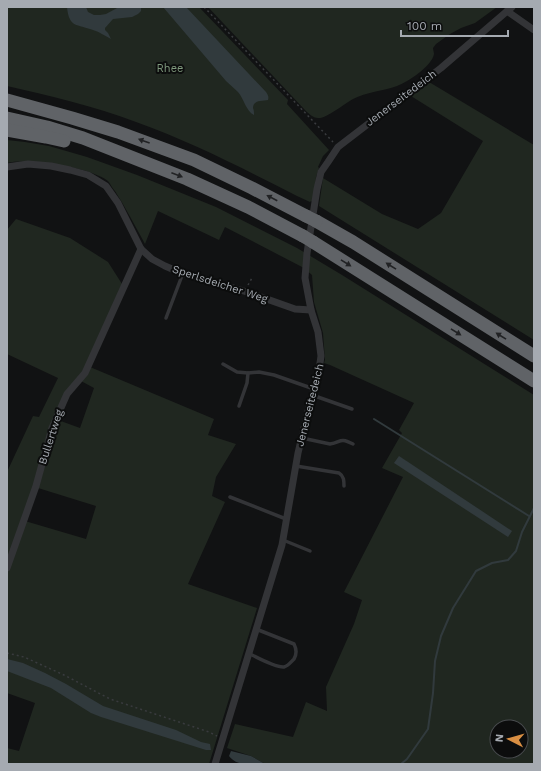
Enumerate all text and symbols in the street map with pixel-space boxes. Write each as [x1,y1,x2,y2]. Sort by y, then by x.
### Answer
scale bar [401,12,508,38]
text: 100 m [407,19,442,33]
park label: Rhee [157,62,183,75]
street label: Jenerseitedeich [363,67,439,129]
one-way arrow [138,138,150,144]
one-way arrow [171,172,182,178]
one-way arrow [266,194,277,201]
one-way arrow [341,259,351,267]
street label: Sperlsdeicher Weg [171,262,269,306]
one-way arrow [386,262,396,270]
one-way arrow [451,328,461,336]
one-way arrow [495,332,507,339]
street label: Jenerseitedeich [293,362,327,448]
street label: Bullertweg [36,408,66,466]
north arrow [489,719,529,759]
text: N [493,733,506,743]

